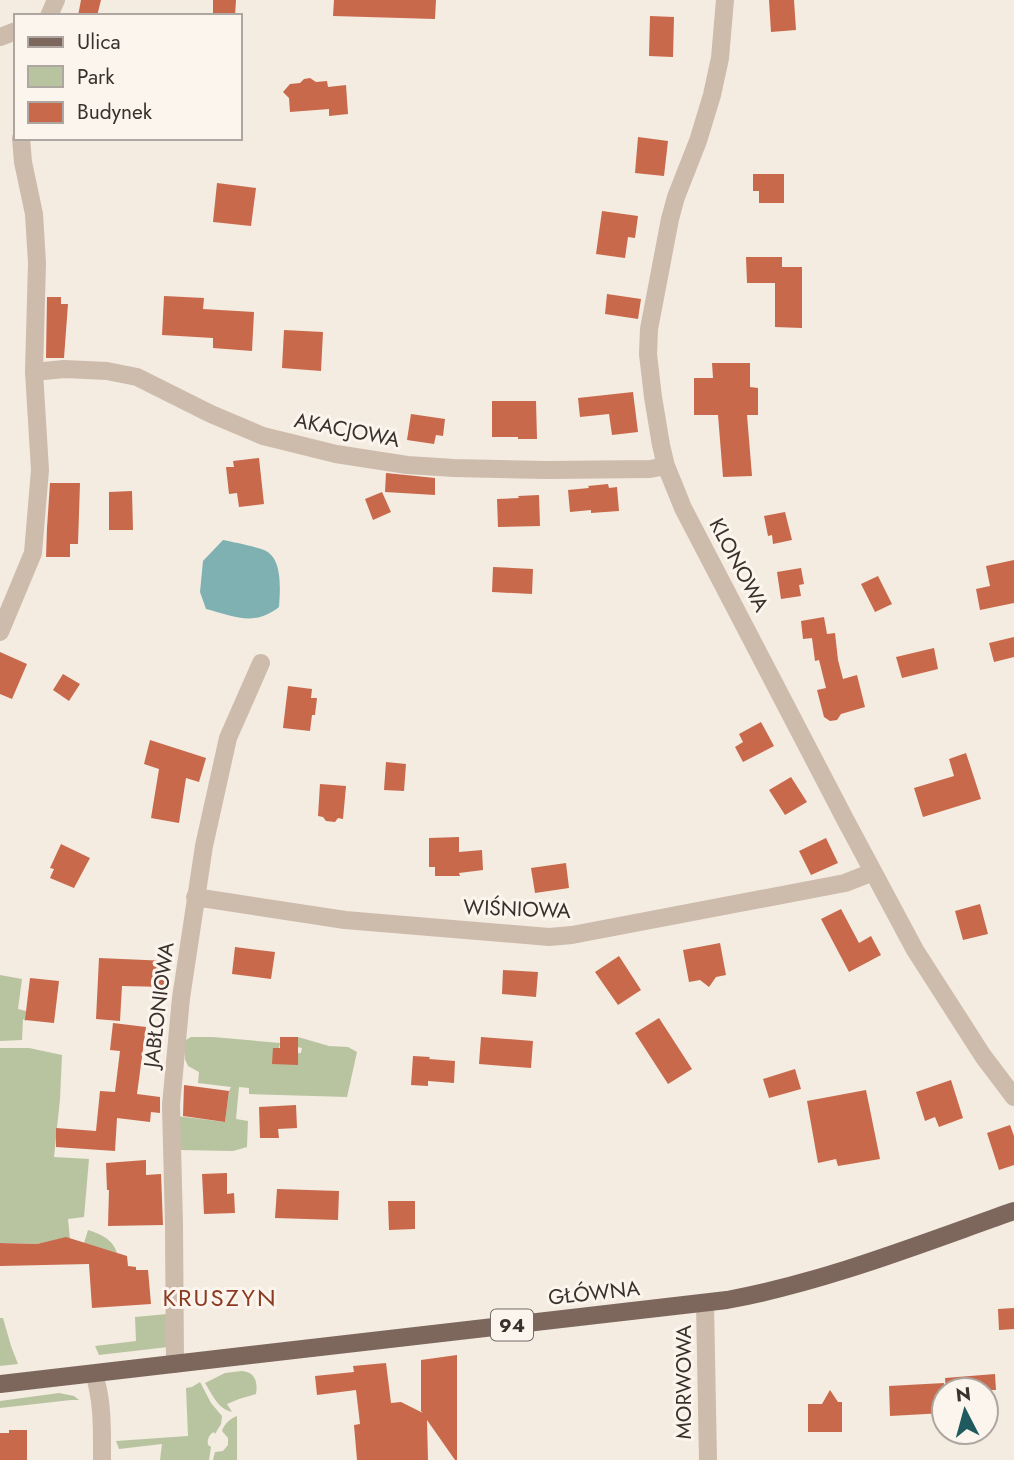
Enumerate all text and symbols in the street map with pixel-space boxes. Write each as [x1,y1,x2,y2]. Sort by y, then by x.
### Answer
legend [14,14,242,140]
text: Ulica [77,27,121,57]
text: Park [77,62,115,92]
text: Budynek [77,97,153,127]
street label: AKACJOWA [292,405,402,455]
street label: KLONOWA [702,513,776,617]
street label: WIŚNIOWA [463,892,571,926]
street label: JABŁONIOWA [136,941,182,1072]
street label: GŁÓWNA [547,1273,641,1313]
district label: KRUSZYN [162,1280,278,1315]
road number: 94 [491,1310,533,1340]
street label: MORWOWA [669,1325,699,1439]
north arrow [930,1376,1000,1446]
text: N [954,1380,972,1409]

